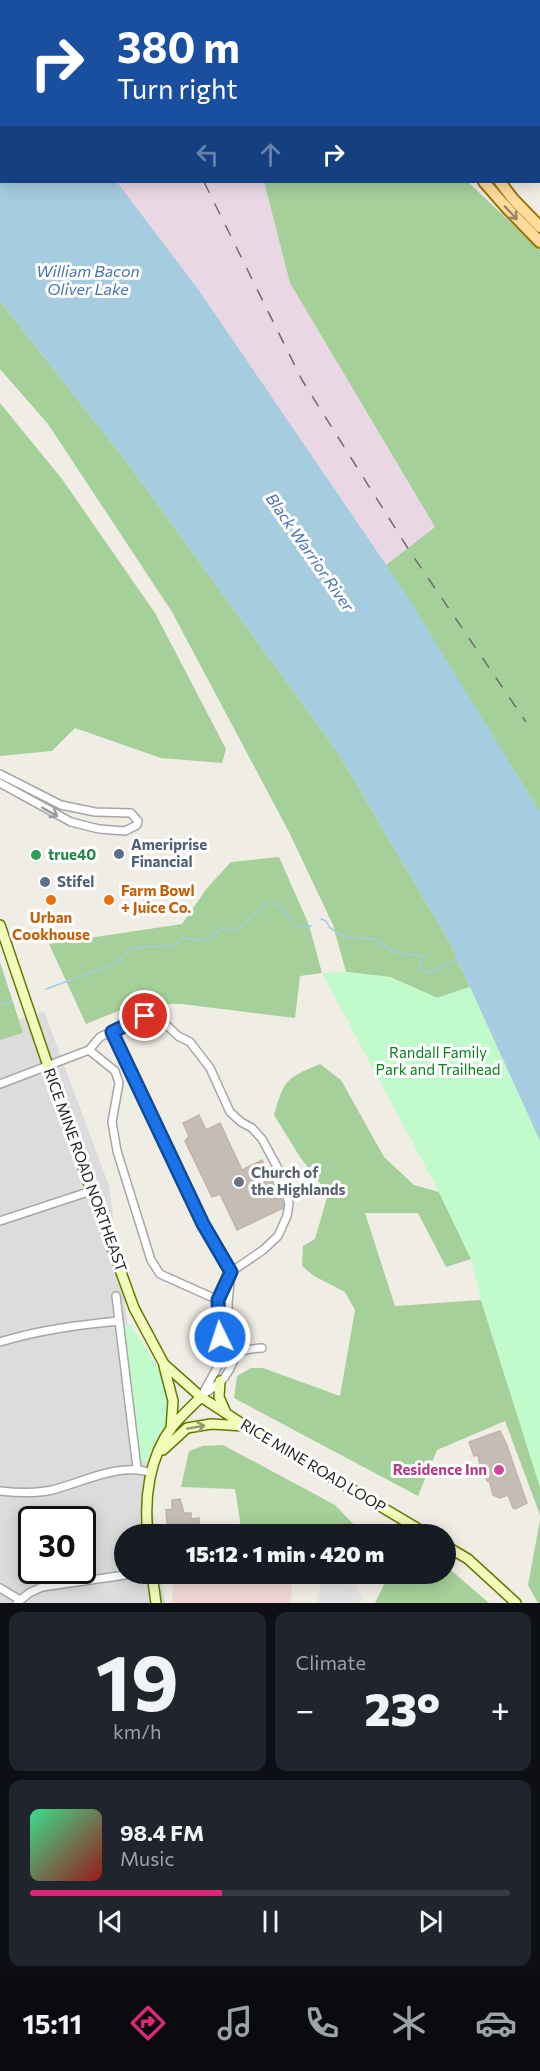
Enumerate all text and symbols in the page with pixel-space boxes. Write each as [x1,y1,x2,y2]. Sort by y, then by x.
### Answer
text: 380 m [117,20,240,72]
icon: right [18,24,96,102]
text: Turn right [117,72,237,105]
icon: left [191,138,224,171]
icon: ahead [254,138,287,171]
icon: right [317,138,350,171]
one-way arrow [504,205,518,220]
water label: William Bacon Oliver Lake [36,261,140,298]
water label: Black Warrior River [263,489,359,615]
one-way arrow [41,807,59,818]
place label: Ameriprise Financial [131,835,207,870]
place label: true40 [48,845,96,863]
marker: Ameriprise Financial [112,847,126,861]
marker: true40 [29,848,43,862]
place label: Stifel [57,872,94,890]
marker: Stifel [38,875,52,889]
place label: Farm Bowl + Juice Co. [121,881,195,916]
marker: Urban Cookhouse [44,893,58,907]
marker: Farm Bowl + Juice Co. [102,893,116,907]
place label: Urban Cookhouse [12,908,90,943]
pin [119,990,170,1041]
icon: arrive [128,999,161,1032]
park label: Randall Family Park and Trailhead [376,1043,500,1078]
street label: RICE MINE ROAD NORTHEAST [41,1065,131,1274]
place label: Church of the Highlands [251,1163,346,1198]
marker: Church of the Highlands [232,1175,246,1189]
position arrow [188,1305,252,1369]
street label: RICE MINE ROAD LOOP [238,1415,389,1516]
one-way arrow [186,1421,206,1432]
place label: Residence Inn [393,1460,487,1478]
marker: Residence Inn [492,1463,506,1477]
speed limit sign: 30 [18,1506,96,1584]
text: 15:12 · 1 min · 420 m [186,1540,384,1567]
text: 19 [96,1632,179,1727]
text: Climate [296,1650,366,1674]
text: 23° [365,1680,440,1735]
text: − [296,1688,314,1729]
text: + [491,1688,510,1729]
text: km/h [113,1719,162,1743]
text: 98.4 FM [120,1819,204,1846]
text: Music [120,1846,174,1870]
icon: previous [94,1905,127,1938]
icon: pause [254,1905,287,1938]
icon: next [414,1905,447,1938]
icon: directions [127,2002,169,2044]
icon: music [214,2002,256,2044]
icon: phone [301,2002,343,2044]
icon: climate [388,2002,430,2044]
icon: car [475,2002,517,2044]
text: 15:11 [23,2007,82,2040]

